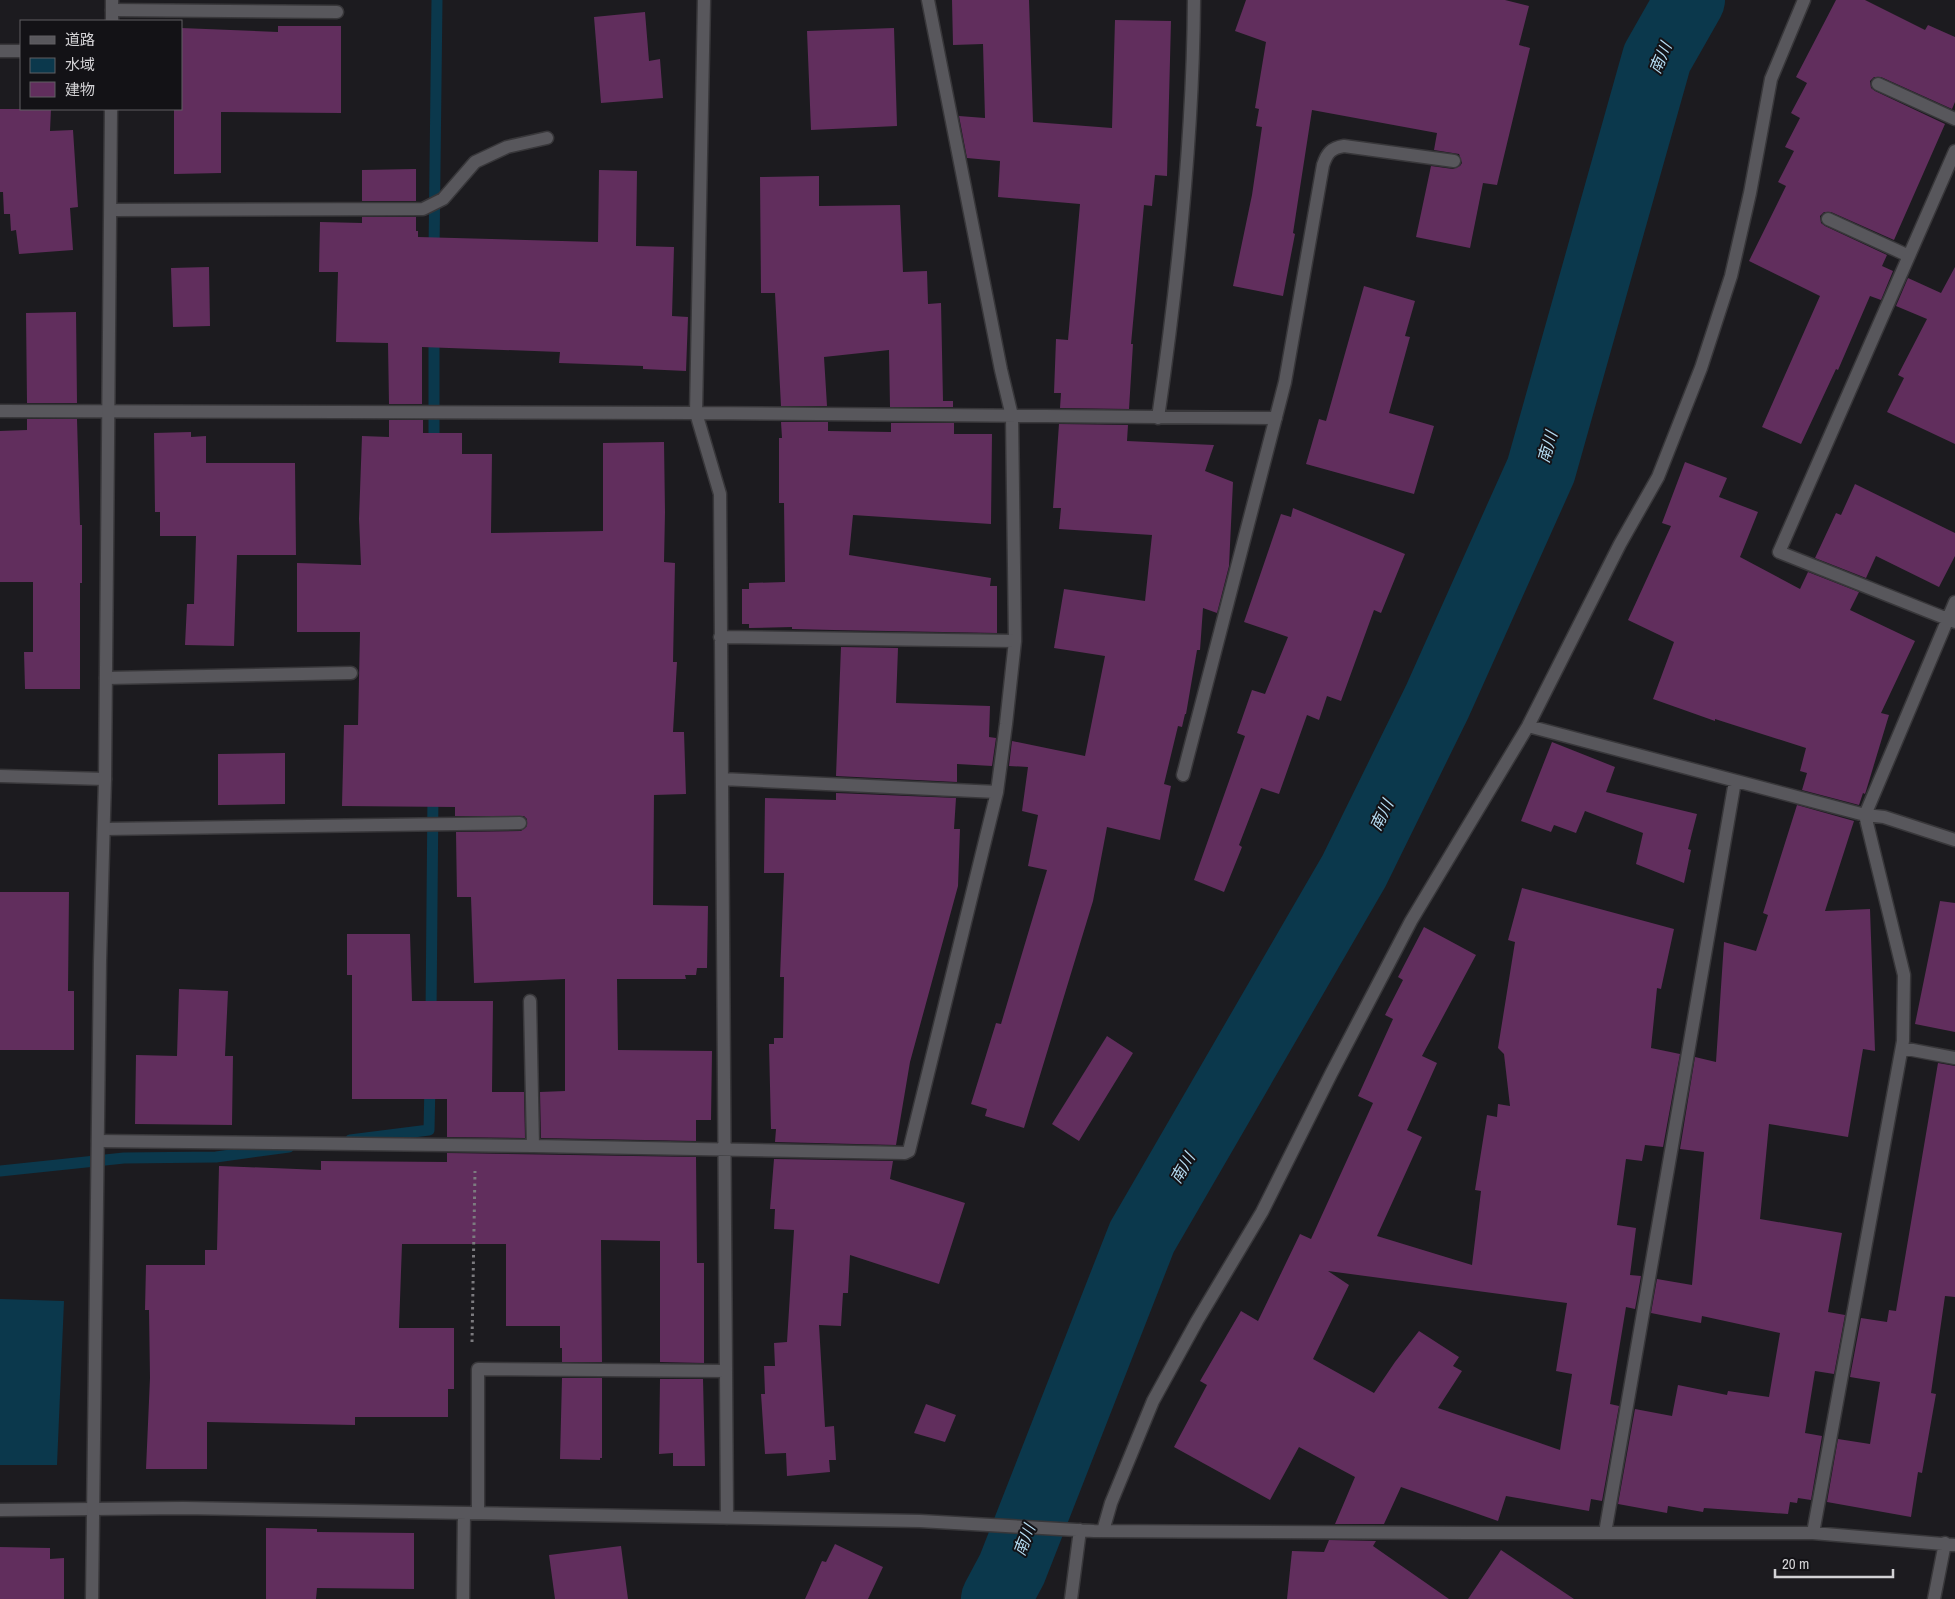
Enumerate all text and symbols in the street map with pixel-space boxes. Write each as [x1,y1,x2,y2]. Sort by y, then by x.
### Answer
legend [20,20,182,110]
text: 道路 [65,29,95,50]
water label: 南川 [1644,37,1677,77]
text: 水域 [65,54,95,75]
text: 建物 [65,79,95,100]
water label: 南川 [1532,427,1563,465]
water label: 南川 [1364,794,1399,834]
water label: 南川 [1164,1147,1201,1187]
water label: 南川 [1008,1519,1041,1559]
scale bar [1775,1546,1892,1578]
text: 20 m [1782,1553,1809,1574]

